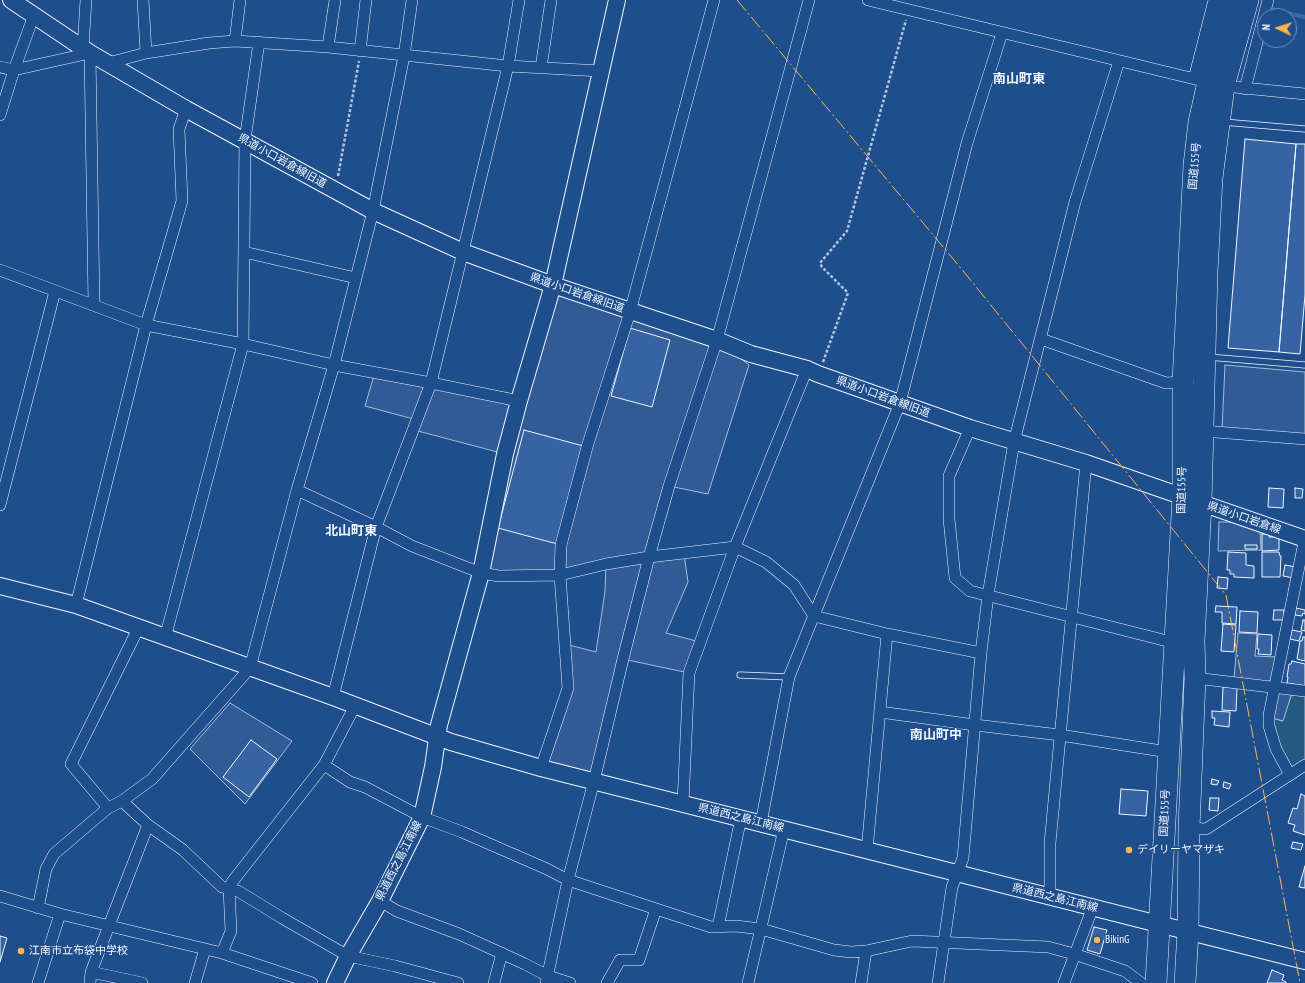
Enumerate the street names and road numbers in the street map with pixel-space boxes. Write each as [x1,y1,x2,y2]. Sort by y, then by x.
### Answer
street label: 県道小口岩倉線旧道 [236,131,328,191]
street label: 国道155号 [1186,142,1204,190]
street label: 県道小口岩倉線旧道 [528,271,626,315]
street label: 県道小口岩倉線旧道 [834,374,932,420]
street label: 国道155号 [1175,466,1189,514]
street label: 県道小口岩倉線 [1205,499,1283,537]
street label: 国道155号 [1157,789,1173,837]
street label: 県道西之島江南線 [697,801,785,835]
street label: 県道西之島江南線 [373,819,425,903]
street label: 県道西之島江南線 [1011,881,1099,915]

